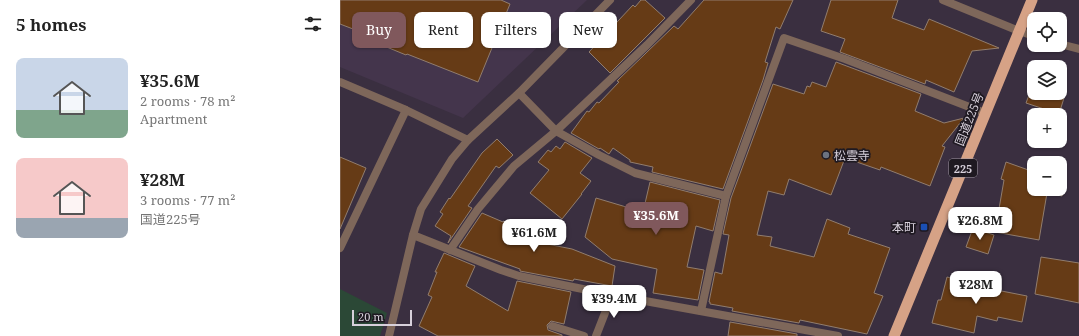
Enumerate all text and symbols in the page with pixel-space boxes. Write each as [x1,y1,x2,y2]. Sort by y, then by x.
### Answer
chip: Buy [352,12,406,48]
chip: Rent [414,12,473,48]
chip: Filters [481,12,551,48]
chip: New [559,12,617,48]
map controls [1027,12,1067,196]
button: locate [1027,12,1067,52]
text: 5 homes [16,13,86,36]
icon: filters [302,13,324,35]
button: layers [1027,60,1067,100]
text: ¥35.6M [140,69,200,92]
icon: home [48,74,96,122]
street label: 国道225号 [951,90,987,148]
text: 2 rooms · 78 m² [140,92,235,110]
button: + [1027,108,1067,148]
text: Apartment [140,110,207,128]
place label: 松雲寺 [834,147,870,164]
marker: 松雲寺 [821,150,831,160]
button: − [1027,156,1067,196]
road number: 225 [949,159,977,177]
text: ¥28M [140,168,185,191]
icon: home [48,174,96,222]
text: 3 rooms · 77 m² [140,191,235,209]
pin: ¥35.6M [623,202,689,236]
text: ¥35.6M [633,206,679,224]
pin: ¥26.8M [947,207,1013,241]
text: 国道225号 [140,210,201,228]
text: ¥26.8M [957,211,1003,229]
pin: ¥61.6M [501,219,567,253]
place label: 本町 [892,219,916,236]
marker: 本町 [919,222,929,232]
text: ¥61.6M [511,223,557,241]
pin: ¥28M [952,271,1000,305]
text: ¥28M [959,275,993,293]
pin: ¥39.4M [581,285,647,319]
text: ¥39.4M [591,289,637,307]
scale bar [352,308,412,327]
text: 20 m [358,309,384,324]

